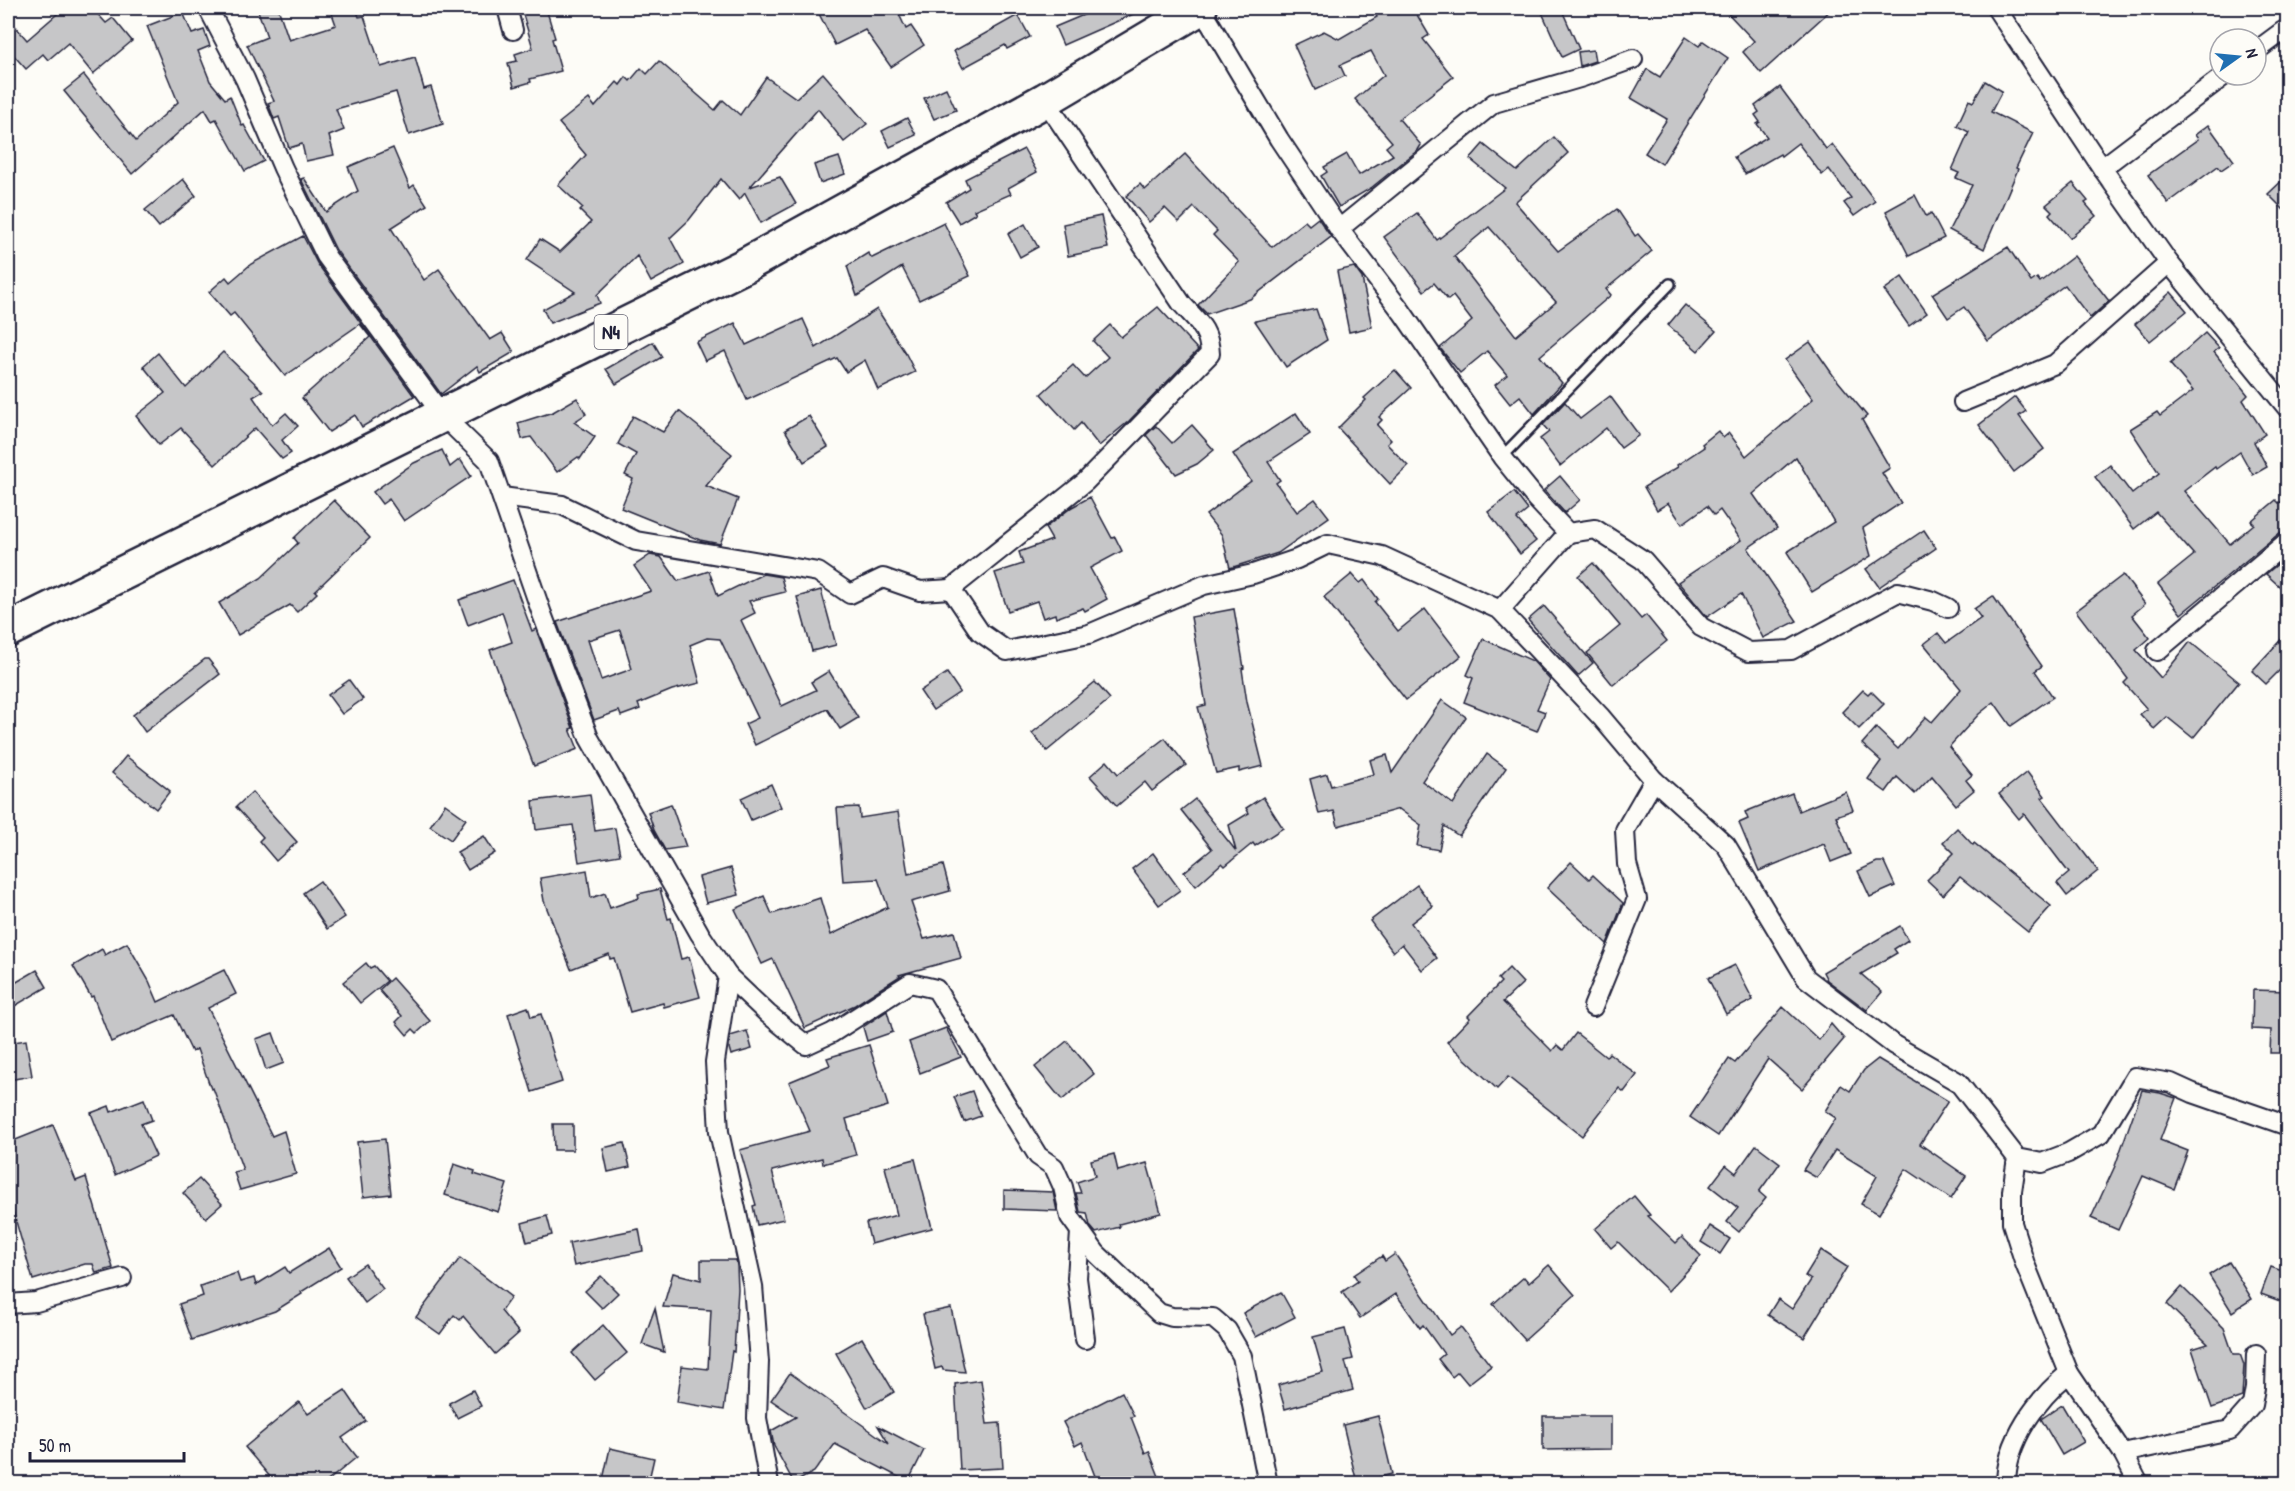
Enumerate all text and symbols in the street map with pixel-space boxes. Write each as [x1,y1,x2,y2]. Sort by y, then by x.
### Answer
north arrow [2208,27,2268,87]
text: N [2241,46,2264,61]
road number: N4 [594,315,628,349]
scale bar [30,1425,184,1463]
text: 50 m [39,1433,71,1458]

